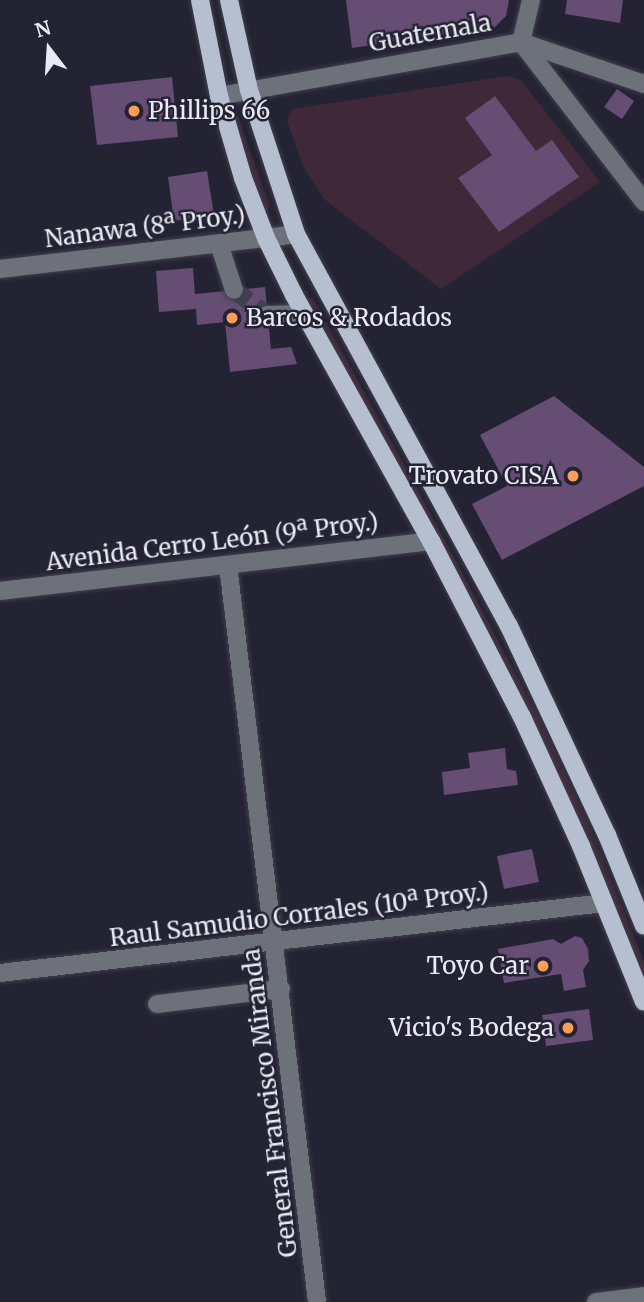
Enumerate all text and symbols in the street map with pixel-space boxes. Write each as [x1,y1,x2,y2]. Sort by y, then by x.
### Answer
street label: Guatemala [367,8,493,58]
north arrow [14,14,84,84]
text: N [32,15,54,43]
place label: Phillips 66 [148,97,270,125]
marker: Phillips 66 [126,103,142,119]
street label: Nanawa (8ª Proy.) [43,200,247,254]
place label: Barcos & Rodados [246,304,452,332]
marker: Barcos & Rodados [224,310,240,326]
place label: Trovato CISA [409,462,559,490]
marker: Trovato CISA [565,468,581,484]
street label: Avenida Cerro León (9ª Proy.) [44,507,380,577]
street label: Raul Samudio Corrales (10ª Proy.) [108,877,490,953]
street label: General Francisco Miranda [237,947,303,1259]
place label: Toyo Car [426,952,529,980]
marker: Toyo Car [535,958,551,974]
place label: Vicio's Bodega [389,1014,554,1042]
marker: Vicio's Bodega [560,1020,576,1036]

